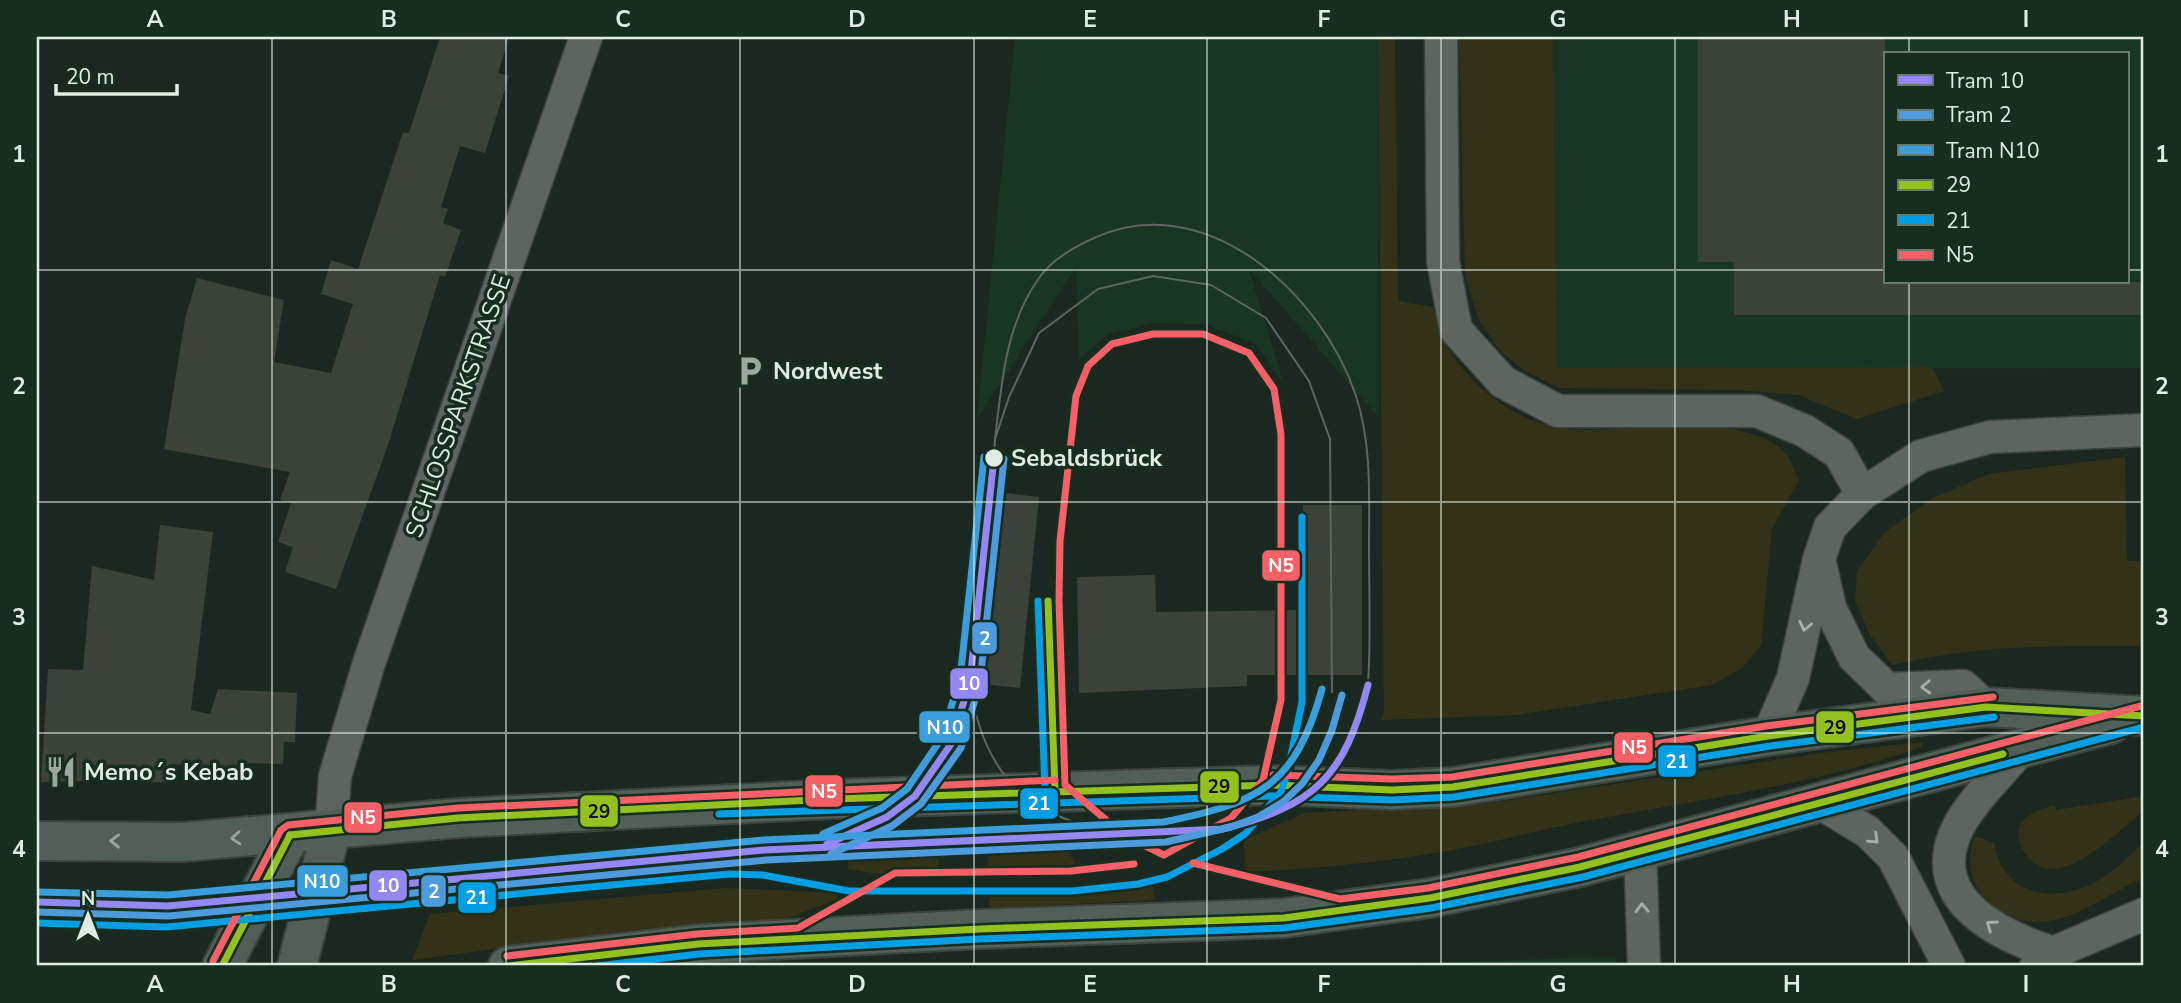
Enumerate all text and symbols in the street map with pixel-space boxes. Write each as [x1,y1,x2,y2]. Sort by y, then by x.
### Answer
text: A [146,4,164,35]
text: B [381,4,397,35]
text: C [615,4,631,35]
text: D [848,4,866,35]
text: E [1083,4,1097,35]
text: F [1318,4,1331,35]
text: G [1550,4,1566,35]
text: H [1783,4,1801,35]
text: I [2023,4,2029,35]
scale bar [56,52,177,96]
legend [1884,52,2128,284]
text: 20 m [66,63,115,91]
text: Tram 10 [1946,67,2024,95]
text: Tram 2 [1946,101,2012,129]
text: Tram N10 [1946,137,2040,165]
text: 1 [12,139,26,170]
text: 1 [2155,139,2169,170]
text: 29 [1946,171,1971,199]
text: 21 [1946,207,1971,235]
text: N5 [1946,241,1974,269]
street label: SCHLOSSPARKSTRASSE [398,270,518,542]
parking icon: Nordwest [733,354,767,388]
place label: Nordwest [773,355,883,387]
text: 2 [12,371,26,402]
text: 2 [2155,371,2169,402]
place label: Sebaldsbrück [1011,442,1163,474]
marker: Sebaldsbrück [983,447,1005,469]
line badge: N5 [1261,549,1301,582]
text: N5 [1268,553,1294,579]
text: 3 [12,602,26,633]
text: 3 [2155,602,2169,633]
one-way arrow [1798,620,1813,632]
line badge: 2 [971,621,998,655]
text: 2 [979,626,991,652]
line badge: 10 [949,667,989,700]
text: 10 [958,671,980,697]
one-way arrow [1920,680,1931,695]
line badge: N10 [918,710,971,744]
line badge: 29 [1815,710,1855,744]
text: N10 [926,715,964,741]
text: 29 [1824,715,1846,741]
line badge: N5 [1613,731,1654,764]
text: N5 [1621,735,1647,761]
line badge: 21 [1657,744,1697,778]
text: 21 [1666,749,1688,775]
restaurant icon: Memo´s Kebab [44,755,78,789]
place label: Memo´s Kebab [84,756,253,788]
line badge: 29 [1199,770,1240,804]
line badge: N5 [804,774,844,808]
text: 29 [1208,774,1230,800]
text: N5 [811,779,837,805]
line badge: 21 [1019,787,1059,820]
text: 21 [1028,791,1050,817]
line badge: 29 [579,794,619,828]
text: 29 [588,799,610,825]
line badge: N5 [343,801,383,834]
text: N5 [350,805,376,831]
one-way arrow [231,830,242,845]
one-way arrow [1866,830,1879,843]
one-way arrow [109,833,119,849]
text: 4 [12,834,26,865]
text: 4 [2155,834,2169,865]
line badge: N10 [296,864,349,898]
text: N10 [303,869,341,895]
line badge: 10 [368,869,408,902]
text: 10 [377,873,399,899]
line badge: 2 [420,874,447,908]
text: 2 [428,879,440,905]
north arrow [52,880,122,950]
line badge: 21 [457,881,497,914]
text: 21 [466,885,488,911]
text: N [81,886,95,912]
one-way arrow [1634,902,1649,913]
one-way arrow [1986,921,1999,933]
text: A [146,969,164,1000]
text: B [381,969,397,1000]
text: C [615,969,631,1000]
text: D [848,969,866,1000]
text: E [1083,969,1097,1000]
text: F [1318,969,1331,1000]
text: G [1550,969,1566,1000]
text: H [1783,969,1801,1000]
text: I [2023,969,2029,1000]

